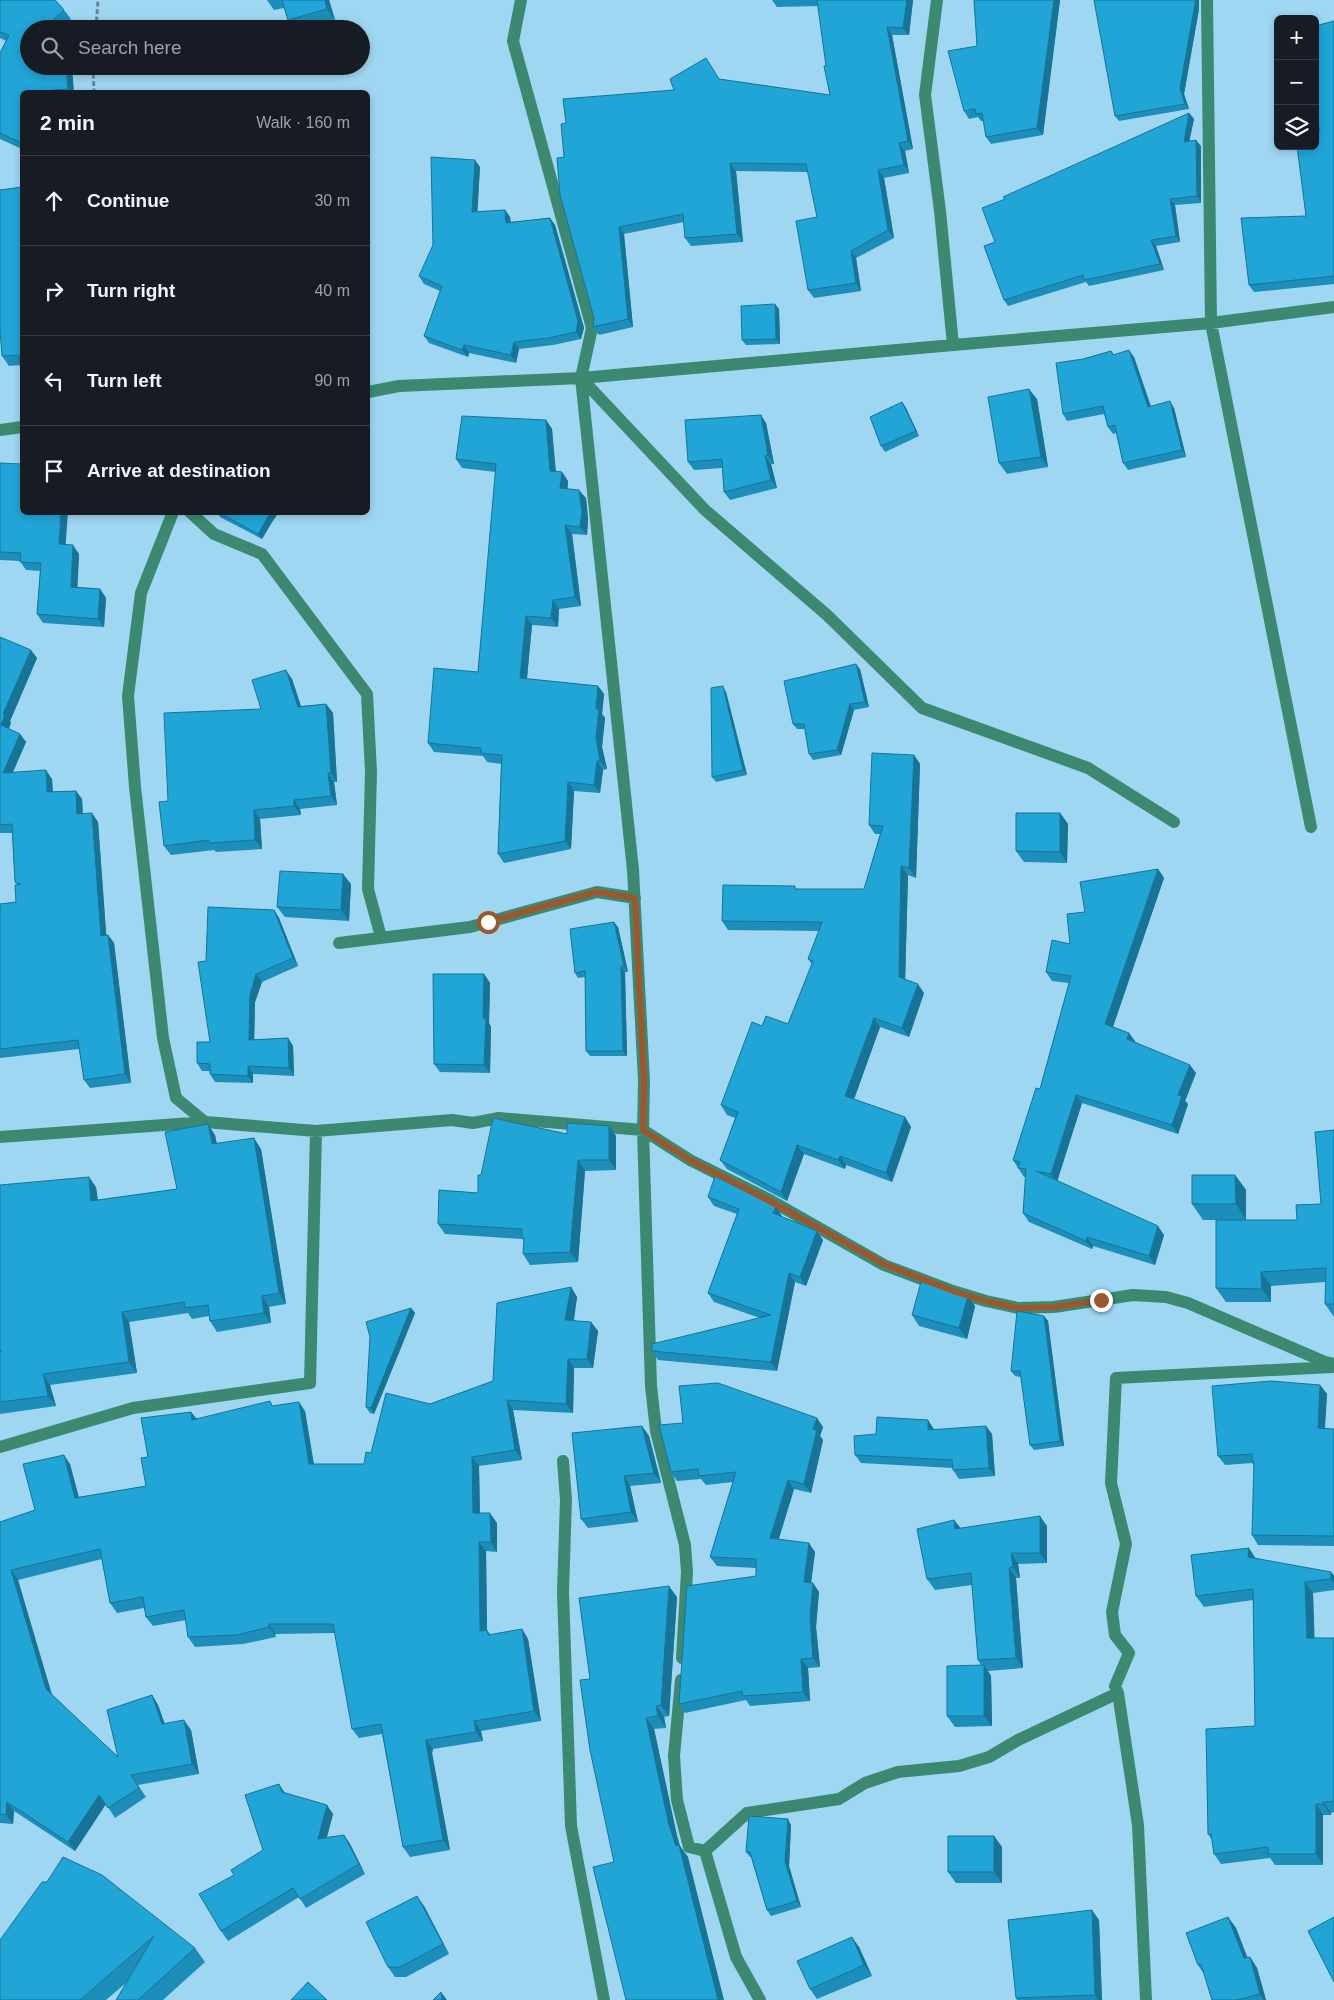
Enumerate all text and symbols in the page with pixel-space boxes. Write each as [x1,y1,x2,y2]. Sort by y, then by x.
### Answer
map controls [1274,15,1319,150]
button: + [1274,15,1319,60]
search box [20,20,370,75]
icon: search [38,34,66,62]
text: Search here [78,37,182,58]
button: − [1274,60,1319,105]
button: layers [1274,105,1319,150]
text: 2 min [40,111,95,134]
text: Walk · 160 m [256,114,350,131]
icon: ahead [40,187,68,215]
text: Continue [87,190,169,211]
text: 30 m [314,192,350,209]
icon: right [40,277,68,305]
text: Turn right [87,280,175,301]
text: 40 m [314,282,350,299]
icon: left [40,367,68,395]
text: Turn left [87,370,162,391]
text: 90 m [314,372,350,389]
icon: arrive [40,457,68,485]
text: Arrive at destination [87,460,271,481]
route start [477,911,500,934]
route end [1090,1289,1113,1312]

